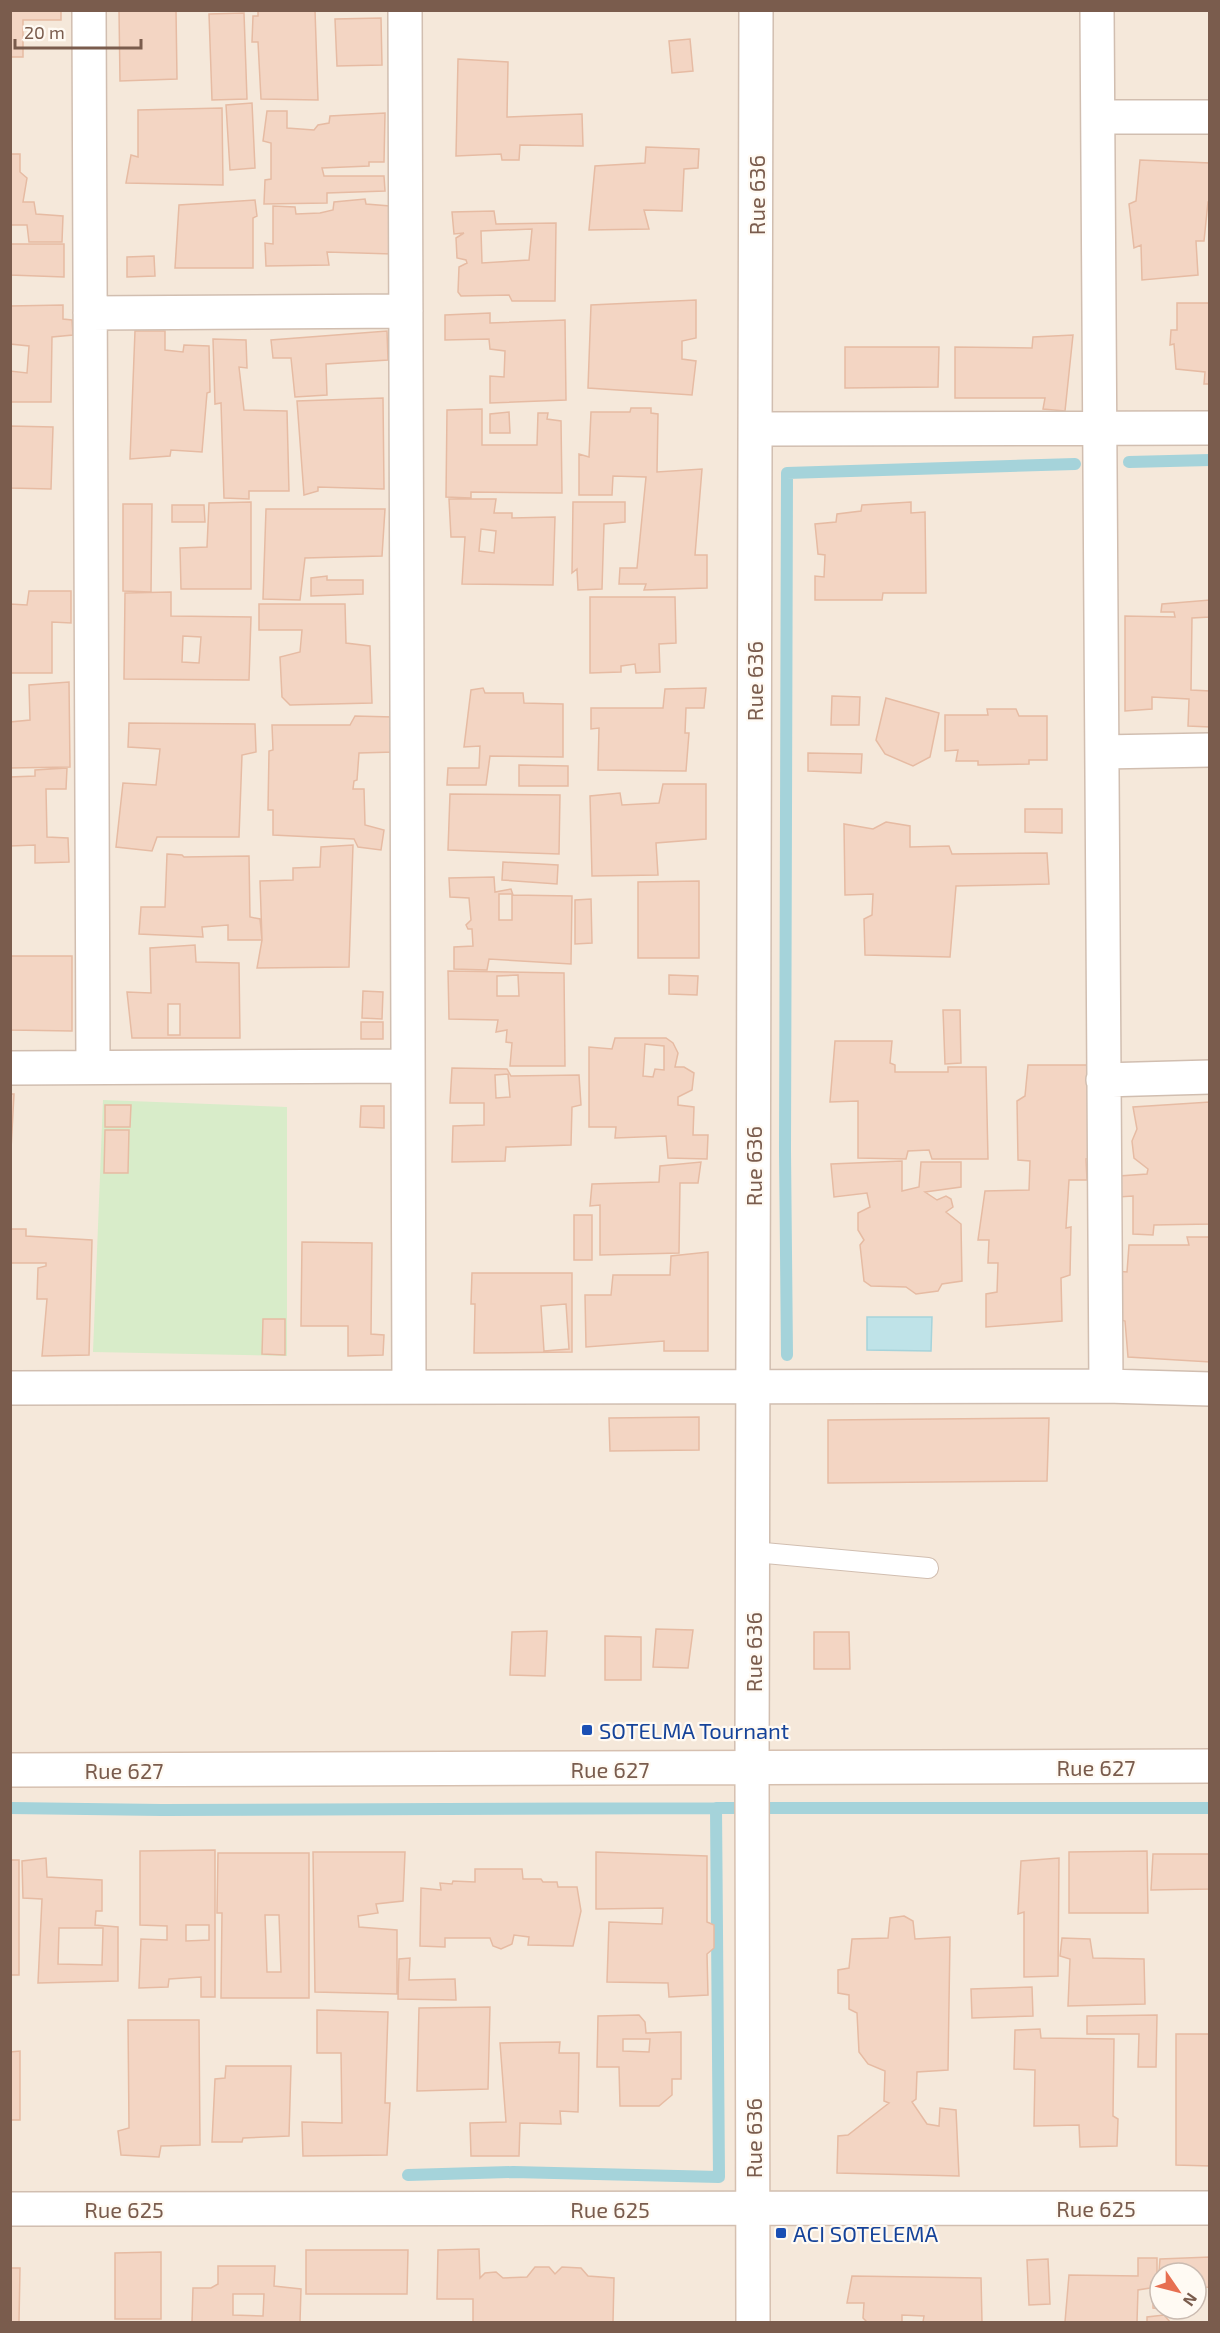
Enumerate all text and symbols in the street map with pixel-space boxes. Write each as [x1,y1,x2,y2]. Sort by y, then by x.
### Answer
scale bar [15,12,141,50]
text: 20 m [24,21,65,43]
street label: Rue 636 [743,155,769,235]
street label: Rue 636 [741,641,767,721]
street label: Rue 636 [740,1126,766,1206]
street label: Rue 636 [740,1612,766,1692]
place label: SOTELMA Tournant [599,1717,789,1743]
marker: SOTELMA Tournant [580,1723,594,1737]
street label: Rue 627 [1056,1754,1136,1780]
street label: Rue 627 [570,1756,650,1782]
street label: Rue 627 [84,1757,164,1783]
street label: Rue 636 [740,2098,766,2178]
street label: Rue 625 [1056,2195,1136,2221]
street label: Rue 625 [84,2196,164,2222]
street label: Rue 625 [570,2196,650,2222]
place label: ACI SOTELEMA [793,2220,939,2246]
marker: ACI SOTELEMA [774,2226,788,2240]
north arrow [1148,2261,1208,2321]
text: N [1180,2290,1202,2310]

